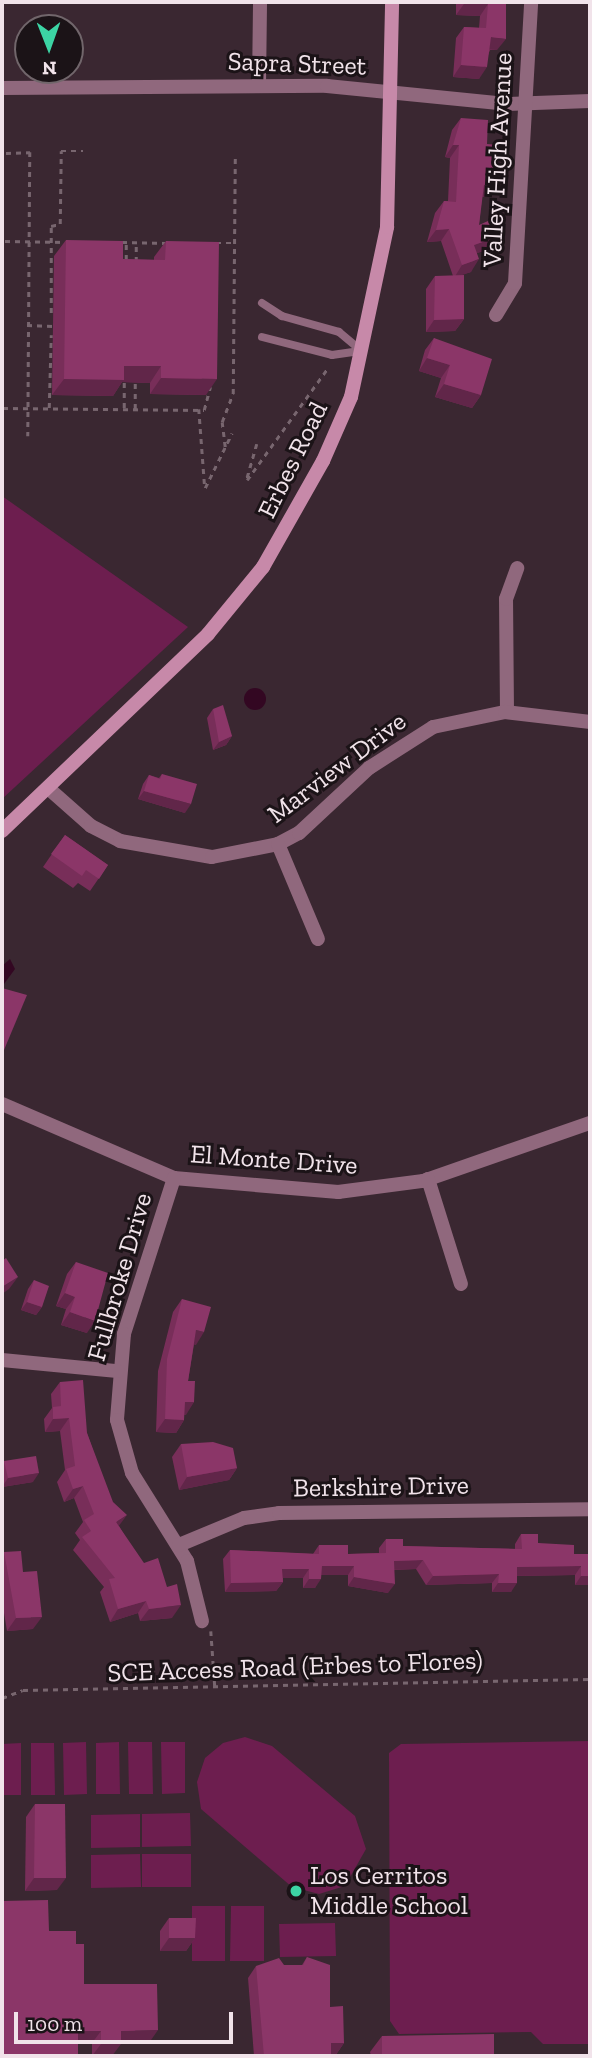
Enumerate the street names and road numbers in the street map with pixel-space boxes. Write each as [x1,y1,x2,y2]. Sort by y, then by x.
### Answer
street label: Sapra Street [227,46,367,82]
street label: Valley High Avenue [477,51,519,269]
street label: Erbes Road [251,397,335,523]
street label: Marview Drive [261,706,413,830]
street label: El Monte Drive [189,1139,359,1181]
street label: Fullbroke Drive [81,1189,159,1365]
street label: Berkshire Drive [293,1470,469,1504]
street label: SCE Access Road (Erbes to Flores) [107,1645,483,1689]

